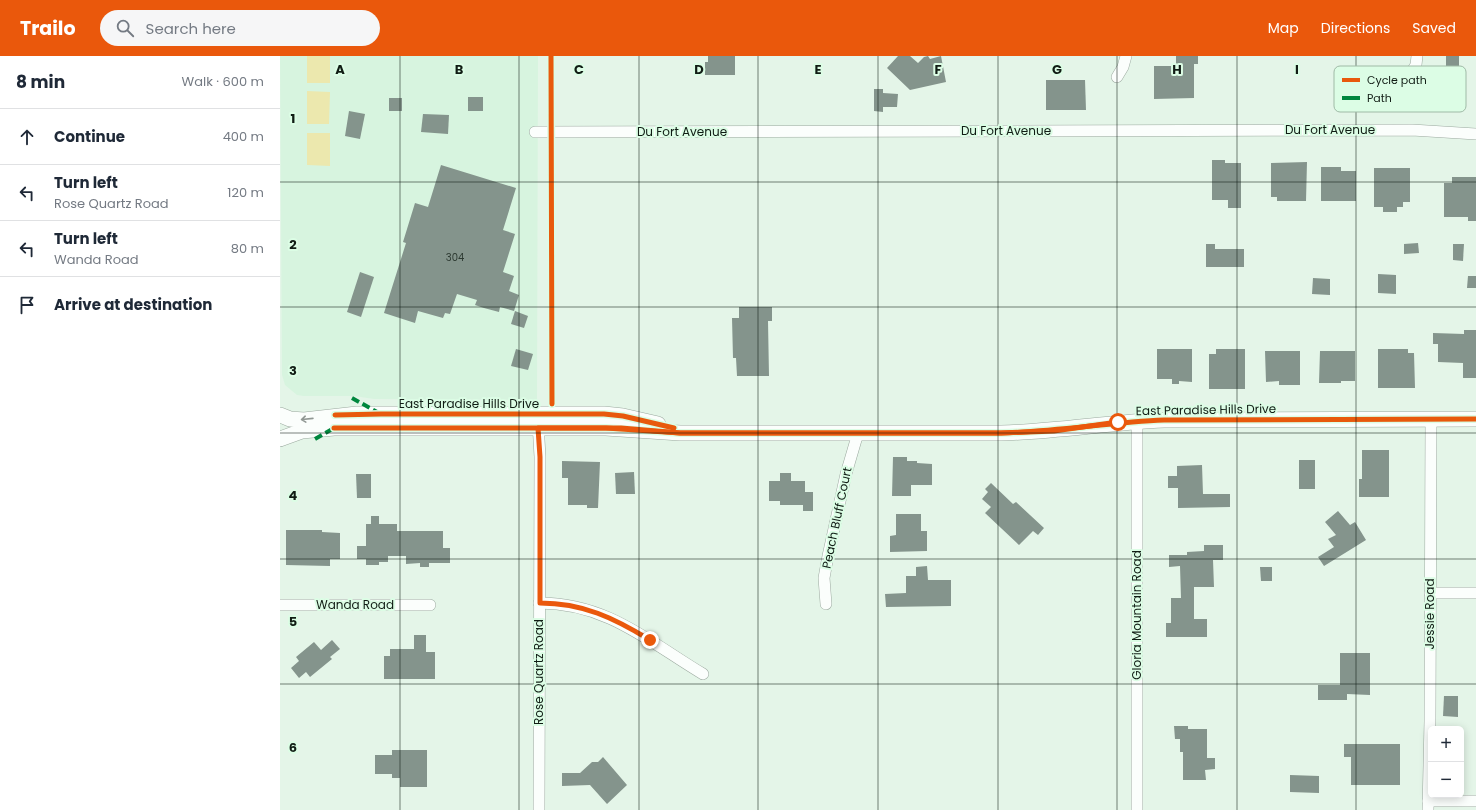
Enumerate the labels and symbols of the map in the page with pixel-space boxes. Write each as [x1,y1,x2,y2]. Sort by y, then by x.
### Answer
text: A [335,60,345,79]
text: B [455,60,464,79]
text: C [574,60,584,79]
text: D [694,60,704,79]
text: E [814,60,822,79]
text: F [934,60,942,79]
text: G [1052,60,1062,79]
text: H [1172,60,1182,79]
text: I [1295,60,1299,79]
legend [1334,66,1466,112]
text: Cycle path [1367,72,1427,88]
text: Path [1367,90,1392,106]
text: 1 [291,109,295,128]
street label: Du Fort Avenue [1285,121,1375,138]
street label: Du Fort Avenue [961,122,1051,139]
street label: Du Fort Avenue [637,123,727,140]
text: 2 [289,235,297,254]
house number: 304 [446,250,464,265]
text: 3 [289,361,297,380]
street label: East Paradise Hills Drive [399,395,539,412]
street label: East Paradise Hills Drive [1136,400,1276,419]
route start [1109,413,1127,431]
one-way arrow [301,416,314,423]
street label: Peach Bluff Court [817,466,856,570]
text: 4 [289,486,298,505]
street label: Gloria Mountain Road [1128,550,1145,680]
street label: Jessie Road [1421,578,1438,650]
street label: Wanda Road [316,596,394,613]
text: 5 [289,612,297,631]
street label: Rose Quartz Road [530,619,547,725]
route end [641,631,659,649]
text: 6 [289,738,297,757]

